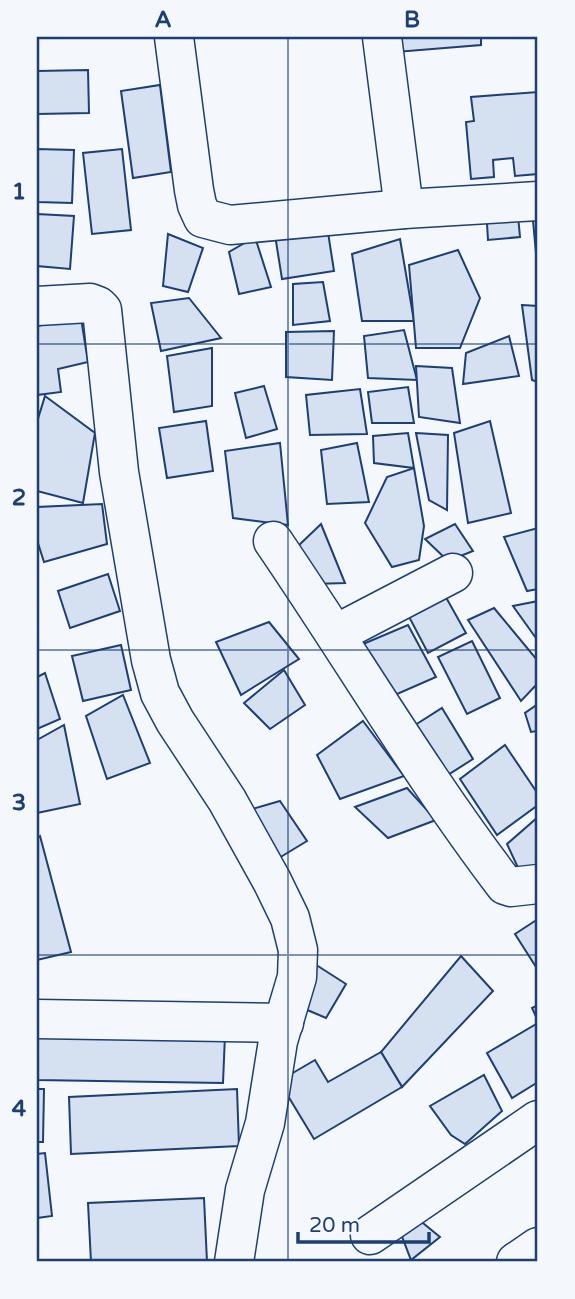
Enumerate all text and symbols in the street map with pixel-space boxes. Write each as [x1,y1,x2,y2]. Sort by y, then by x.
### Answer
text: A [154,6,172,34]
text: B [404,6,420,34]
text: 1 [12,178,26,206]
text: 2 [12,484,26,512]
text: 3 [12,789,26,817]
text: 4 [12,1095,27,1123]
scale bar [298,1201,430,1245]
text: 20 m [309,1213,360,1238]

